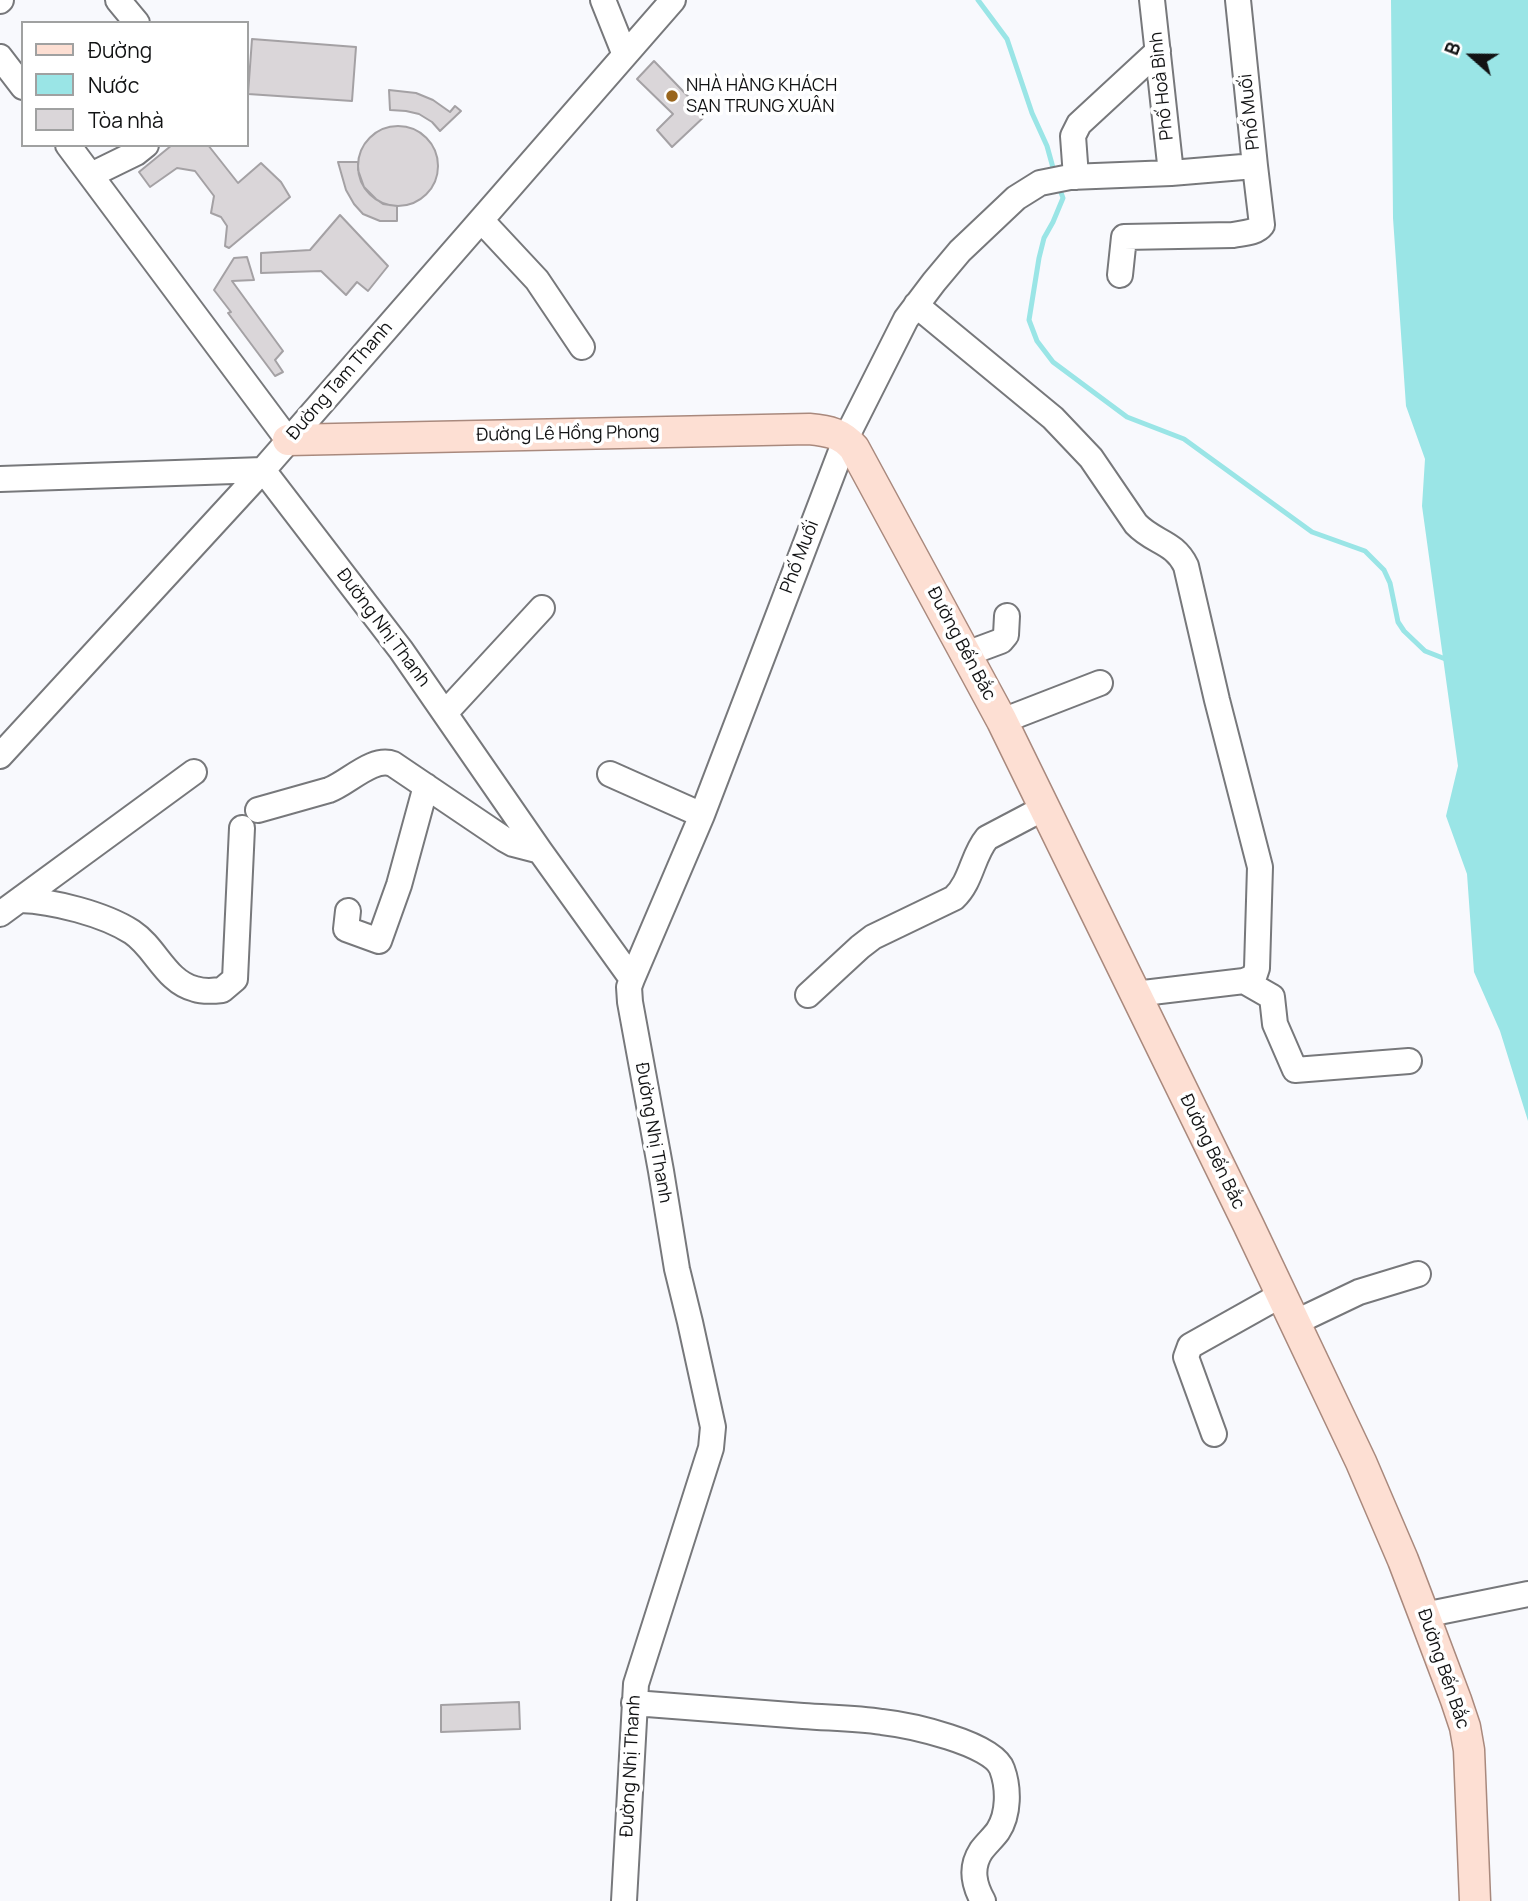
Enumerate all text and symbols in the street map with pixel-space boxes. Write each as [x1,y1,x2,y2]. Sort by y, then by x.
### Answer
legend [21,21,248,147]
north arrow [1437,21,1507,91]
street label: Phố Hoà Bình [1146,31,1178,141]
text: Đường [88,36,152,64]
text: B [1438,38,1467,59]
text: Nước [88,71,139,99]
street label: Phố Muối [1235,73,1265,151]
place label: NHÀ HÀNG KHÁCH SẠN TRUNG XUÂN [686,75,837,118]
marker: NHÀ HÀNG KHÁCH SẠN TRUNG XUÂN [664,88,680,104]
text: Tòa nhà [88,106,164,134]
street label: Đường Tam Thanh [283,317,397,445]
street label: Đường Lê Hồng Phong [476,422,660,446]
street label: Phố Muối [776,517,824,597]
street label: Đường Nhị Thanh [332,565,434,691]
street label: Đường Bến Bắc [922,584,1000,704]
street label: Đường Nhị Thanh [630,1061,676,1205]
street label: Đường Bến Bắc [1175,1091,1249,1213]
street label: Đường Bến Bắc [1412,1606,1474,1732]
street label: Đường Nhị Thanh [616,1694,646,1838]

